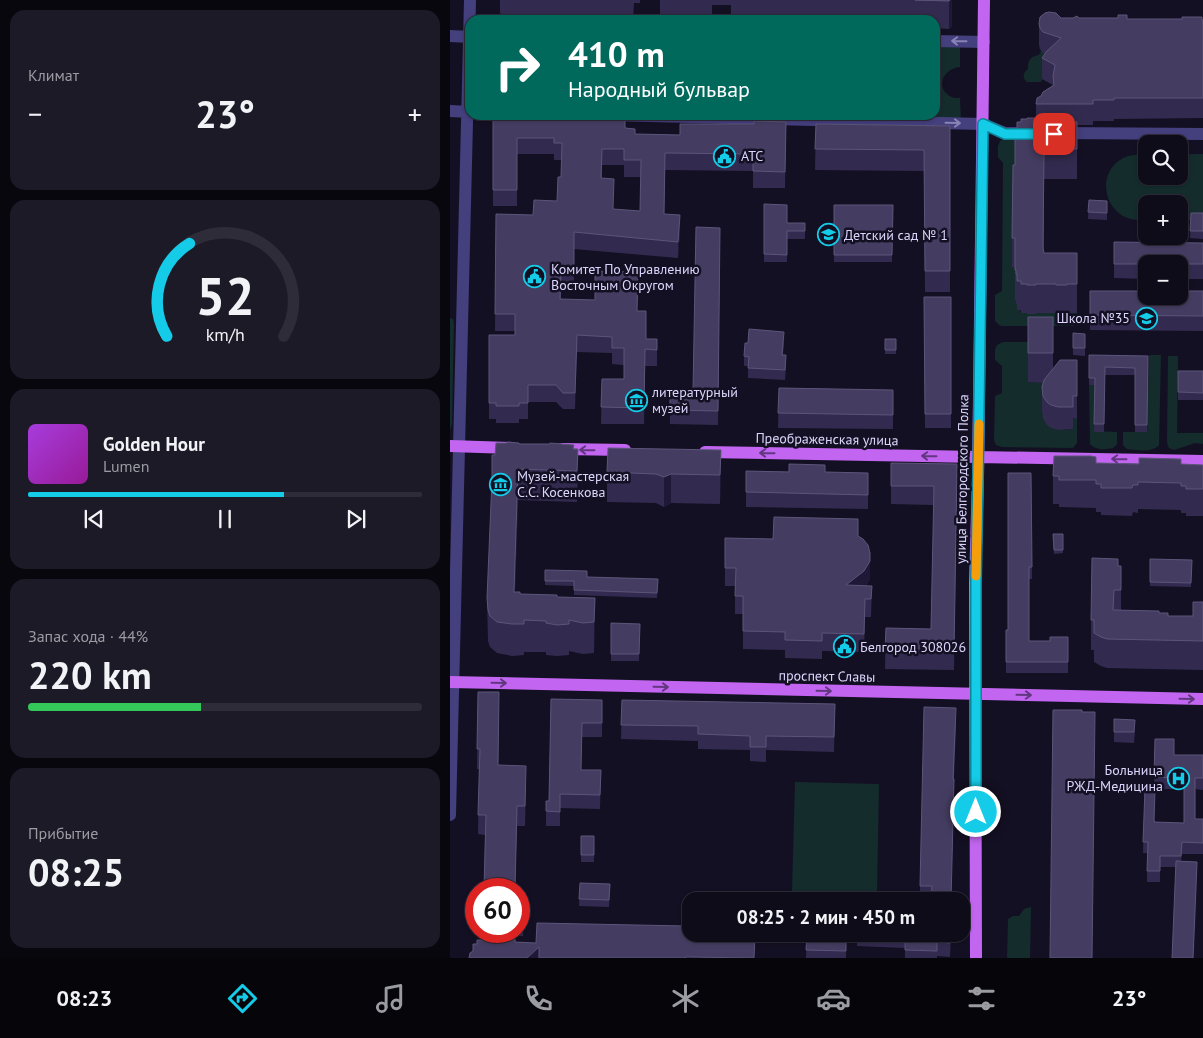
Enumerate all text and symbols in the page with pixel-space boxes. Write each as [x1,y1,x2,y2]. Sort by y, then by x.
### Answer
text: 410 m [568,31,665,77]
icon: right [485,35,550,100]
one-way arrow [952,36,968,46]
text: Климат [28,65,79,85]
text: Народный бульвар [568,75,750,103]
text: 23° [195,89,255,138]
text: − [28,95,42,132]
text: + [408,95,422,132]
pin [1033,113,1075,155]
one-way arrow [945,118,961,128]
icon: arrive [1040,120,1068,148]
map controls [1138,135,1188,305]
button: search [1138,135,1188,185]
public building icon: АТС [713,144,737,168]
place label: АТС [741,147,763,165]
button: + [1138,195,1188,245]
school or university icon: Детский сад № 1 [816,223,840,247]
place label: Детский сад № 1 [844,226,948,244]
button: − [1138,255,1188,305]
place label: Комитет По Управлению Восточным Округом [551,260,700,294]
text: 52 [196,262,254,329]
public building icon: Комитет По Управлению Восточным Округом [523,265,547,289]
school or university icon: Школа №35 [1134,306,1158,330]
place label: Школа №35 [1056,309,1130,327]
text: km/h [205,323,245,346]
place label: литературный музей [651,383,738,417]
museum icon: литературный музей [624,388,648,412]
street label: улица Белгородского Полка [952,394,972,564]
street label: Преображенская улица [755,429,899,449]
text: Golden Hour [103,432,205,456]
one-way arrow [579,445,595,454]
one-way arrow [759,448,776,458]
one-way arrow [922,451,938,461]
one-way arrow [1112,455,1128,464]
text: Lumen [103,456,149,476]
place label: Музей-мастерская С.С. Косенкова [517,467,629,501]
museum icon: Музей-мастерская С.С. Косенкова [489,472,513,496]
icon: previous [80,505,108,533]
icon: pause [211,505,239,533]
icon: next [342,505,370,533]
text: Запас хода · 44% [28,626,148,646]
public building icon: Белгород 308026 [832,635,856,659]
place label: Белгород 308026 [860,638,966,656]
text: 220 km [28,650,152,699]
street label: проспект Славы [778,666,876,686]
one-way arrow [490,679,506,688]
one-way arrow [652,682,669,692]
one-way arrow [815,686,831,695]
one-way arrow [1016,690,1032,700]
one-way arrow [1178,694,1195,704]
place label: Больница РЖД-Медицина [1066,761,1163,795]
hospital icon: Больница РЖД-Медицина [1167,766,1191,790]
position arrow [949,785,1001,837]
text: Прибытие [28,823,98,843]
text: 08:25 [28,847,124,896]
speed limit sign: 60 [465,878,530,943]
text: 08:25 · 2 мин · 450 m [737,905,915,929]
icon: directions [225,981,260,1016]
icon: music [373,981,408,1016]
icon: phone [521,981,556,1016]
icon: climate [668,981,703,1016]
icon: car [816,981,851,1016]
icon: filters [964,981,999,1016]
text: 08:23 [56,984,112,1012]
text: 23° [1112,984,1146,1012]

